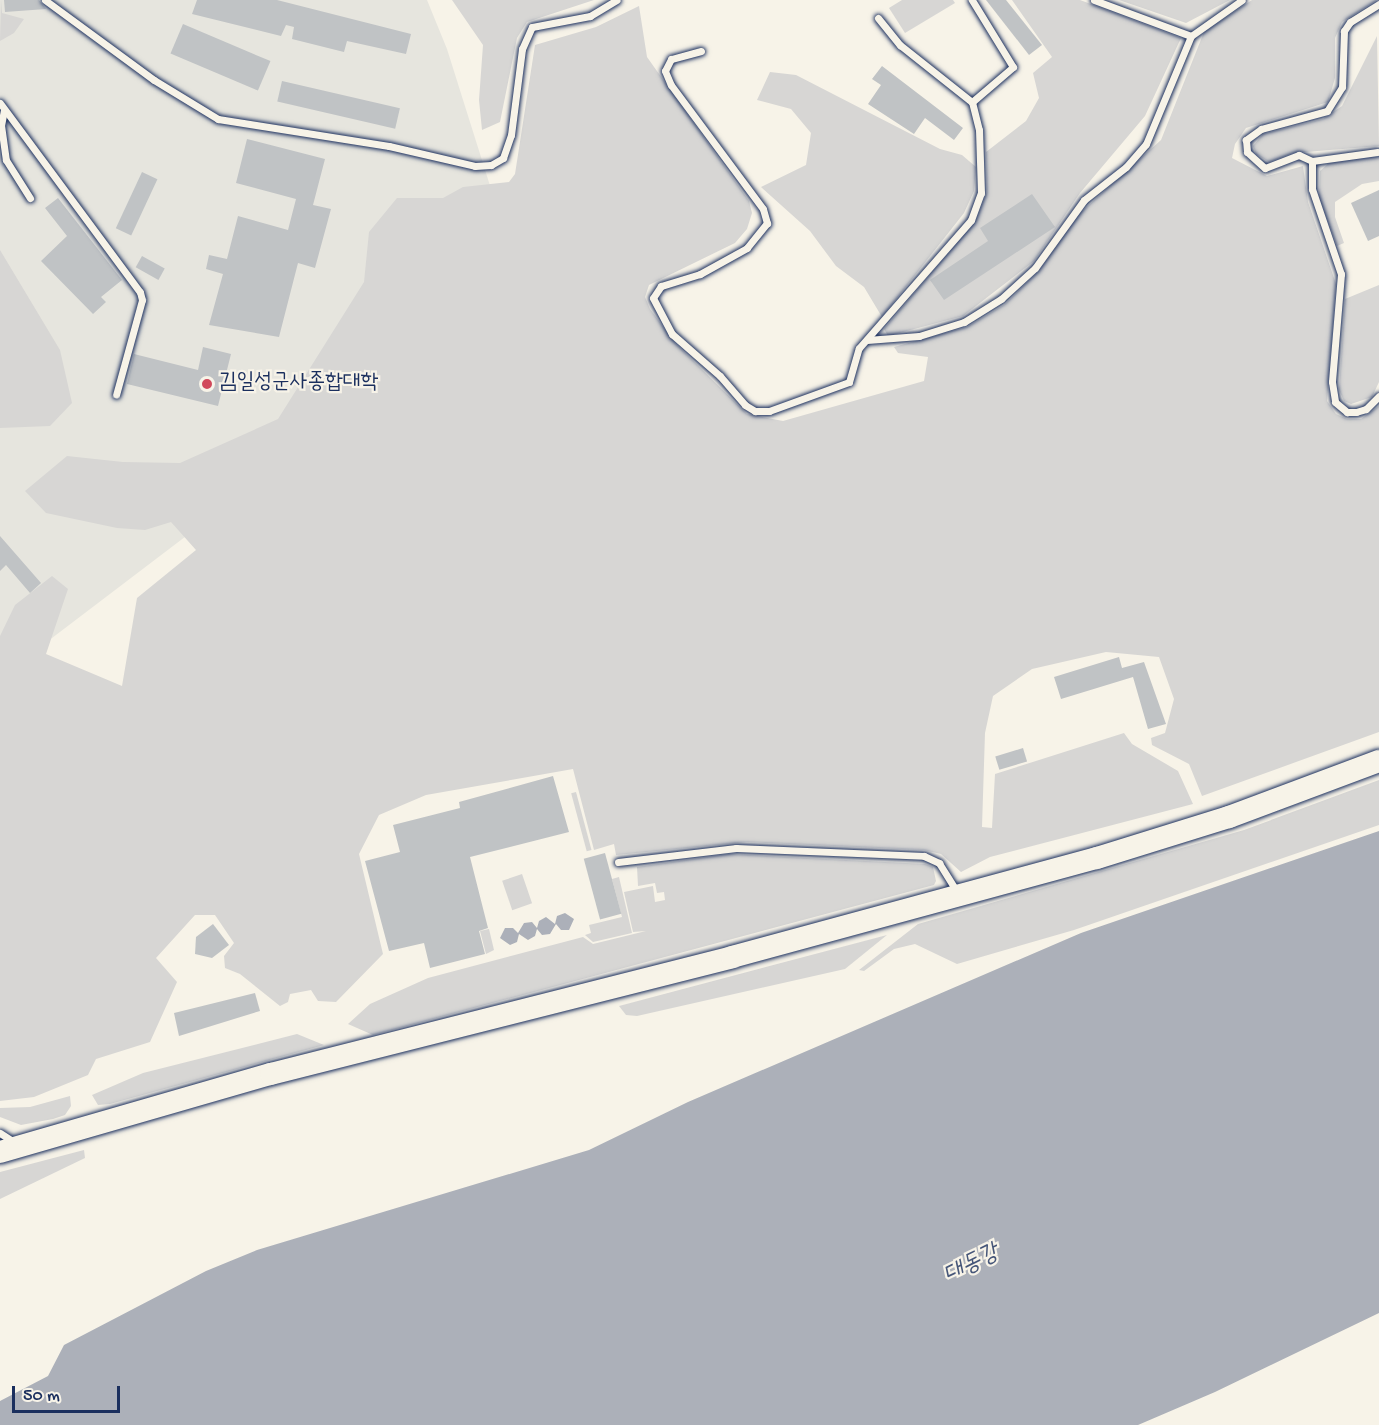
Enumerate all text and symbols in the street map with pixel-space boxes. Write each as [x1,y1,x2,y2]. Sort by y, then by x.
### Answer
place label: 김일성군사종합대학 [219,371,378,397]
marker: 김일성군사종합대학 [200,377,214,391]
water label: 대동강 [940,1239,1004,1291]
scale bar [15,1374,123,1412]
text: 50 m [23,1386,60,1407]

